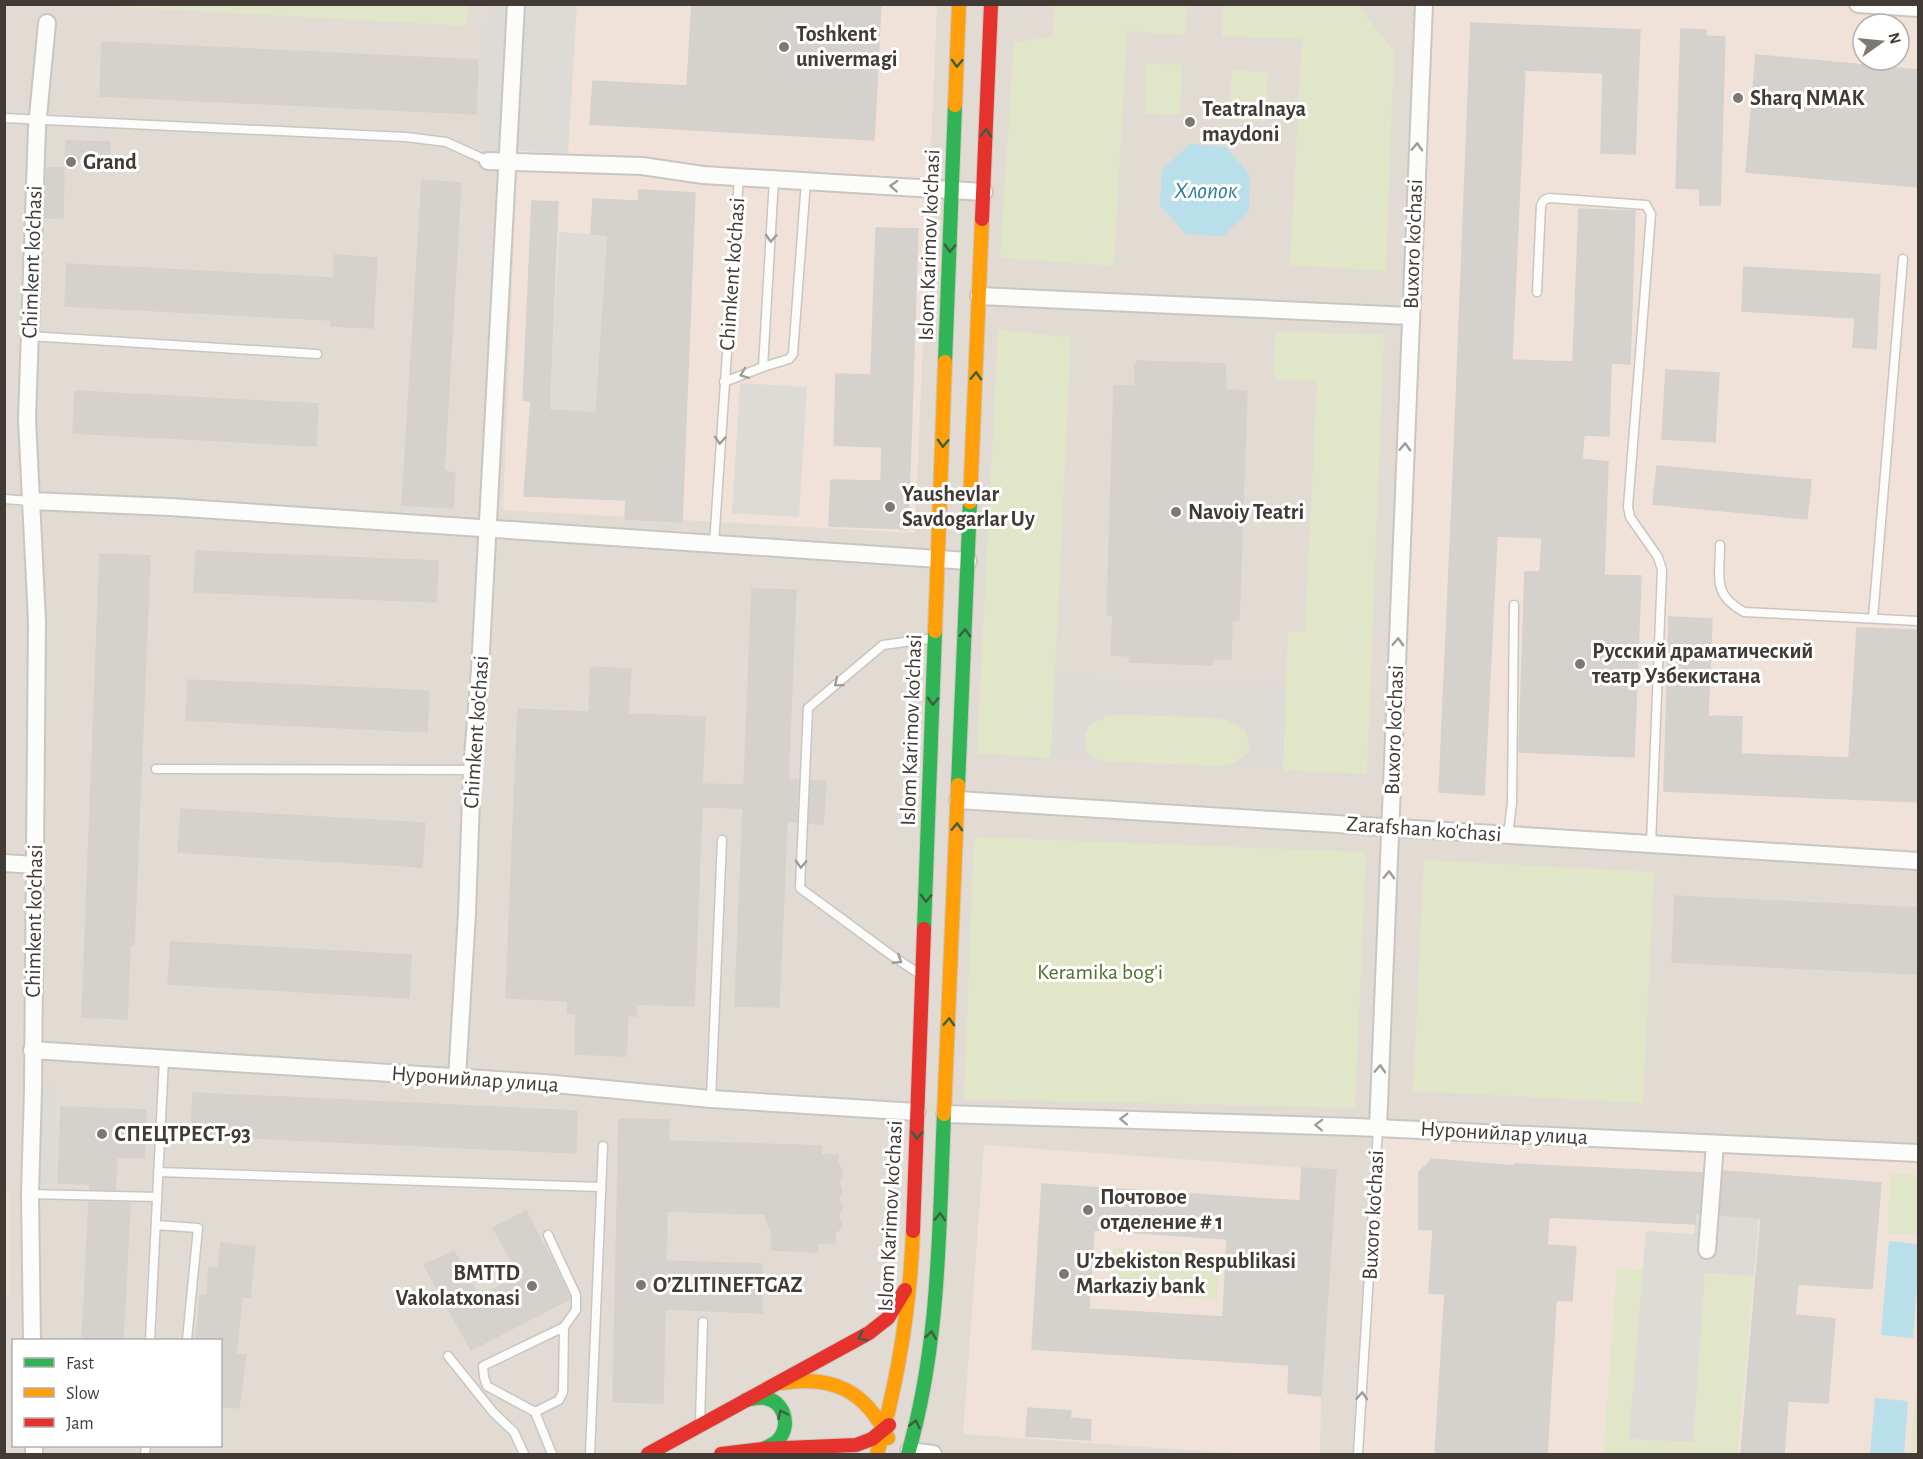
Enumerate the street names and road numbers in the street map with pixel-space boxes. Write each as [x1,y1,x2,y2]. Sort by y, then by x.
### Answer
street label: Islom Karimov ko'chasi [915,149,943,341]
street label: Buxoro ko'chasi [1400,179,1426,309]
street label: Chimkent ko'chasi [18,185,46,339]
street label: Chimkent ko'chasi [716,197,748,351]
street label: Islom Karimov ko'chasi [897,634,925,826]
street label: Chimkent ko'chasi [460,655,492,809]
street label: Buxoro ko'chasi [1381,665,1407,795]
street label: Zarafshan ko'chasi [1346,813,1502,845]
street label: Chimkent ko'chasi [22,844,46,998]
street label: Нуронийлар улица [390,1062,560,1096]
street label: Нуронийлар улица [1419,1118,1589,1148]
street label: Islom Karimov ko'chasi [874,1120,906,1312]
street label: Buxoro ko'chasi [1359,1149,1387,1281]

